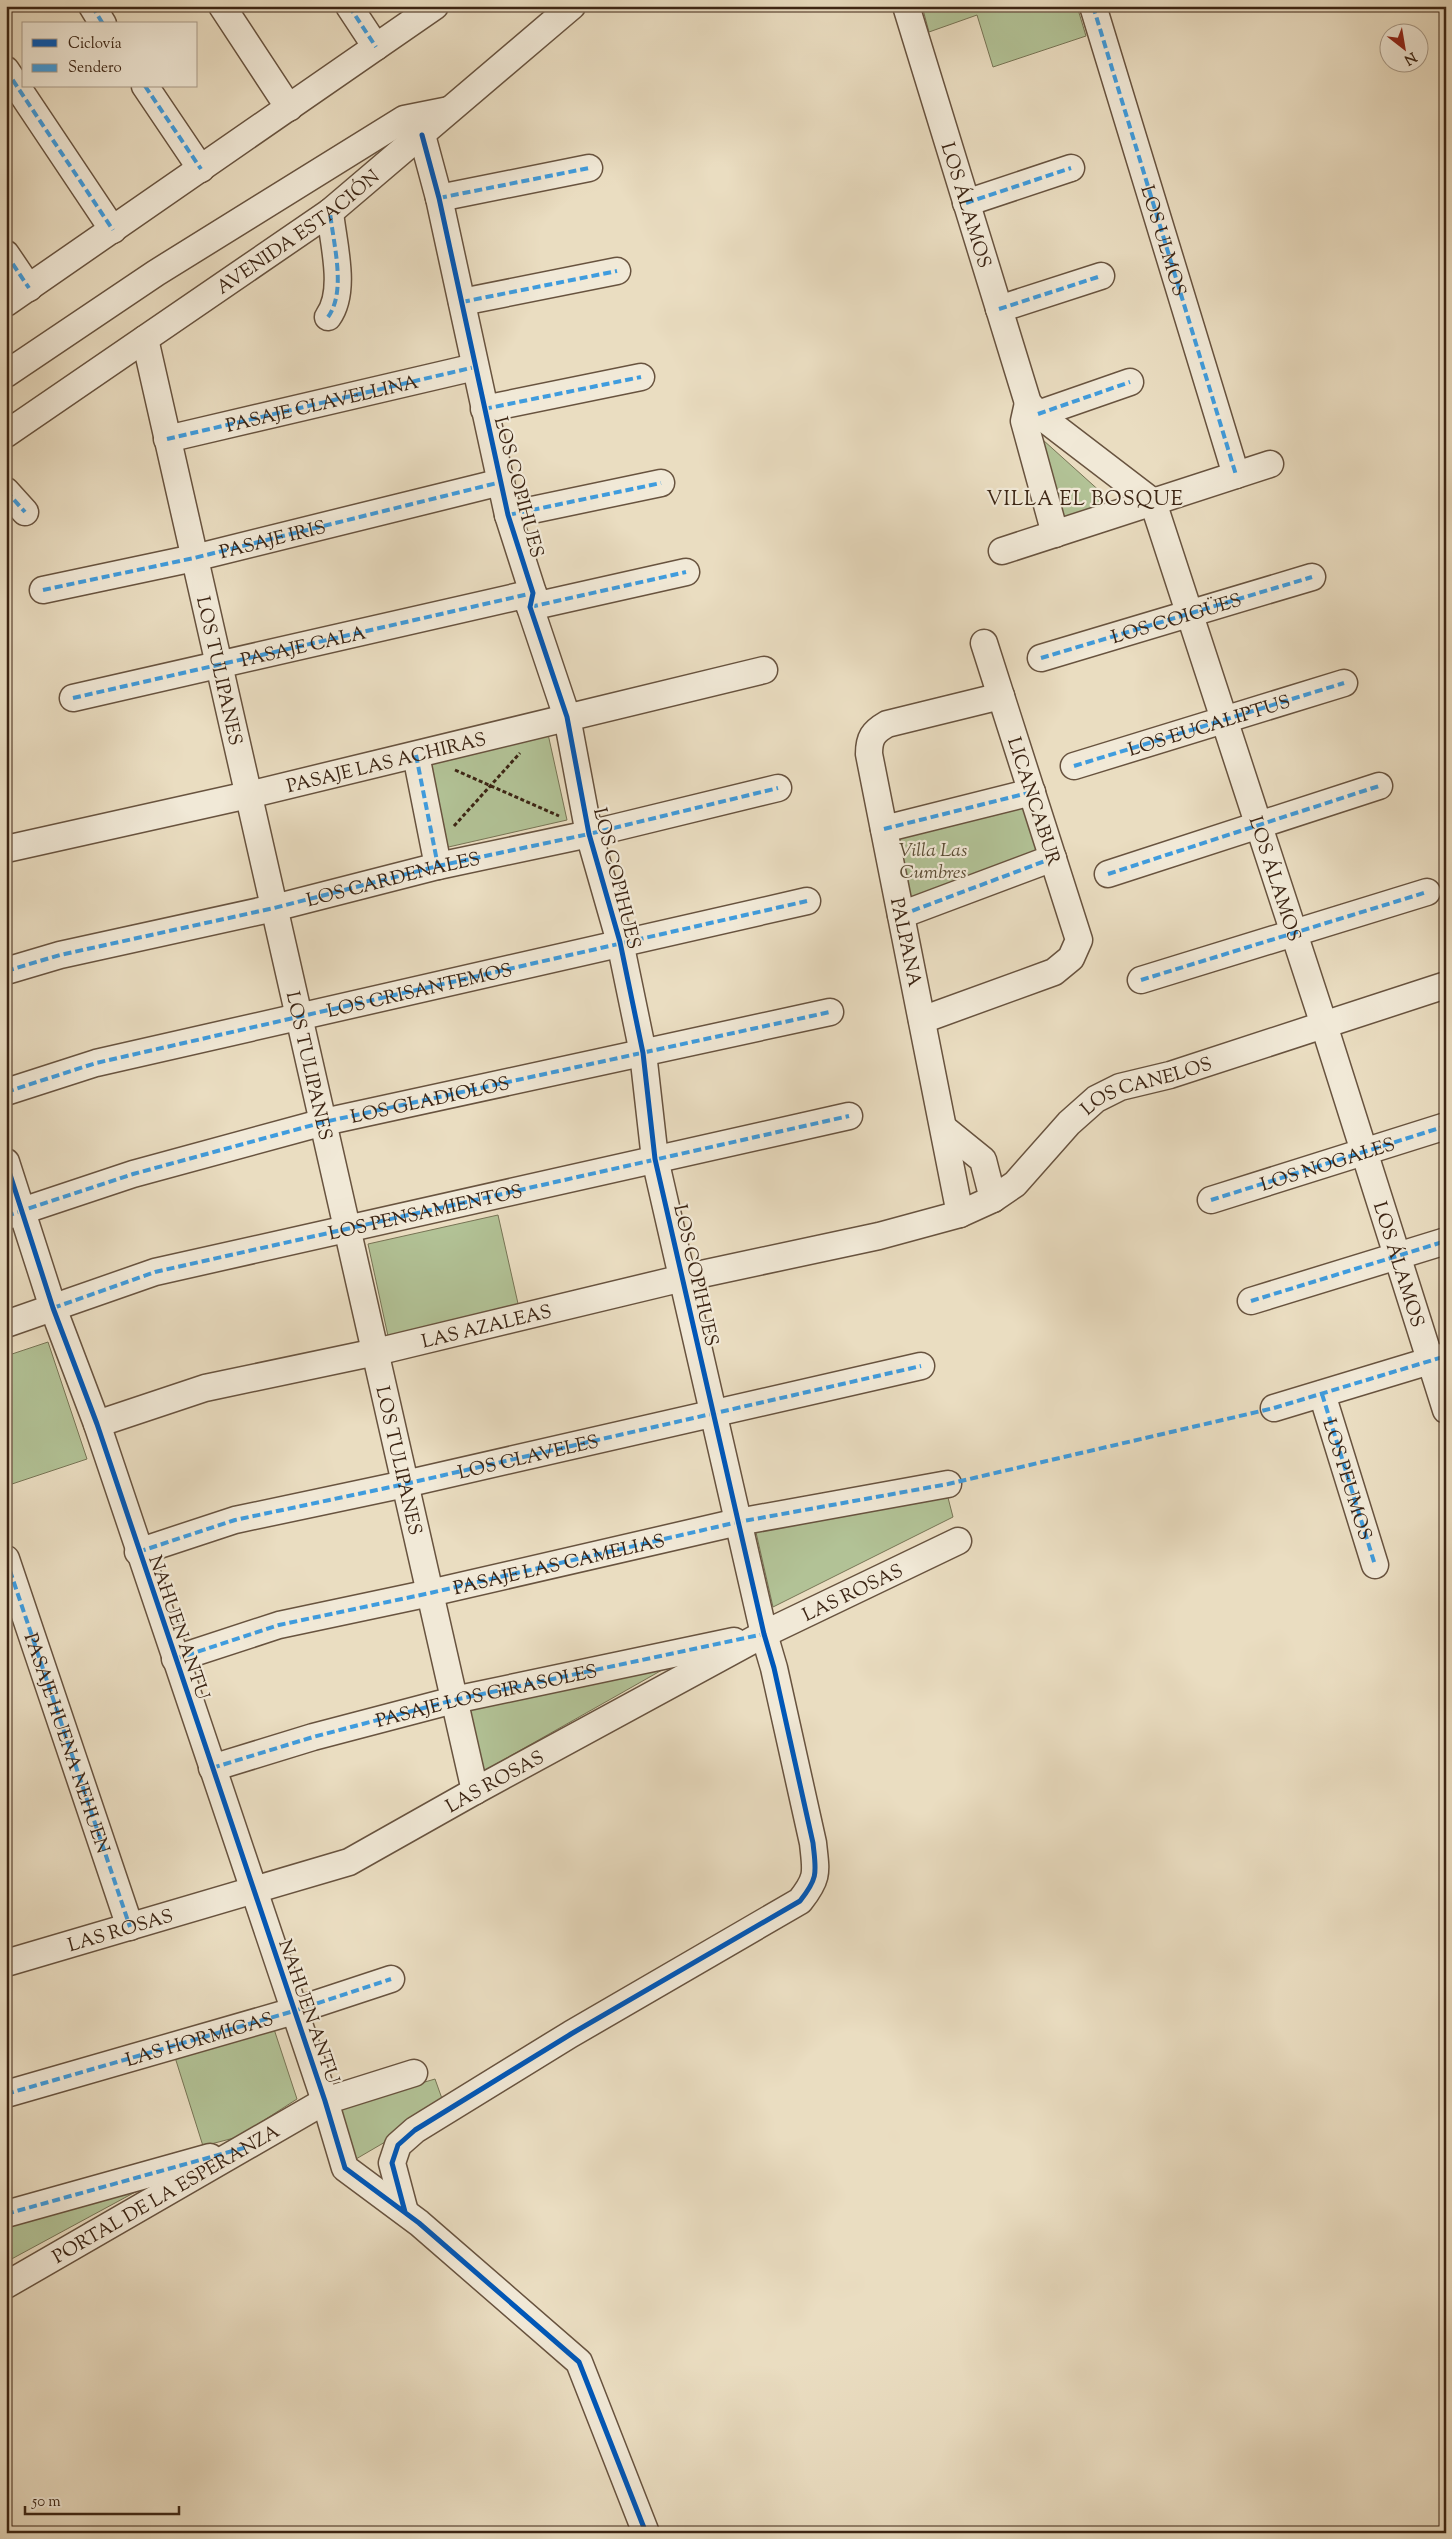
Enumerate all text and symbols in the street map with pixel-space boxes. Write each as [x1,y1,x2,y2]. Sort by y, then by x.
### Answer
legend [22,22,198,88]
north arrow [1380,22,1430,72]
text: Ciclovía [68,34,122,55]
text: N [1400,46,1420,69]
text: Sendero [68,58,122,79]
street label: LOS ÁLAMOS [933,139,997,272]
street label: AVENIDA ESTACIÓN [212,164,386,302]
street label: LOS ULMOS [1132,182,1192,300]
street label: PASAJE CLAVELLINA [223,370,422,441]
street label: LOS COPIHUES [486,414,549,561]
district label: VILLA EL BOSQUE [986,486,1184,515]
street label: PASAJE IRIS [217,515,329,567]
street label: LOS COIGÜES [1108,588,1245,652]
street label: LOS TULIPANES [188,594,248,748]
street label: PASAJE CALA [238,620,370,675]
street label: LOS EUCALIPTUS [1125,689,1294,765]
street label: PASAJE LAS ACHIRAS [284,727,489,801]
street label: LICANCABUR [999,734,1066,870]
street label: LOS COPIHUES [585,805,646,952]
street label: LOS ÁLAMOS [1241,813,1307,945]
park label: Villa Las Cumbres [899,838,967,887]
street label: LOS CARDENALES [304,846,483,915]
street label: PALPANA [882,895,927,990]
street label: LOS CRISANTEMOS [324,958,515,1026]
street label: LOS TULIPANES [278,989,338,1143]
street label: LOS CANELOS [1076,1051,1216,1123]
street label: LOS GLADIOLOS [348,1071,512,1132]
street label: LOS NOGALES [1257,1132,1399,1200]
street label: LOS PENSAMIENTOS [326,1179,525,1249]
street label: LOS ÁLAMOS [1365,1199,1430,1331]
street label: LOS COPIHUES [665,1202,724,1349]
street label: LAS AZALEAS [419,1299,555,1357]
street label: LOS TULIPANES [367,1384,427,1538]
street label: LOS PEUMOS [1314,1416,1377,1544]
street label: LOS CLAVELES [455,1429,602,1488]
street label: PASAJE LAS CAMELIAS [451,1528,668,1603]
street label: NAHUEN ANTU [140,1552,215,1704]
street label: LAS ROSAS [799,1558,908,1630]
street label: PASAJE HUENA NEHUEN [16,1630,115,1858]
street label: PASAJE LOS GIRASOLES [373,1659,600,1736]
street label: LAS ROSAS [441,1745,550,1821]
street label: LAS ROSAS [65,1903,177,1960]
street label: NAHUEN ANTU [270,1936,345,2088]
street label: LAS HORMIGAS [123,2007,277,2075]
street label: PORTAL DE LA ESPERANZA [48,2119,286,2272]
scale bar [25,2484,179,2516]
text: 50 m [31,2492,61,2513]

